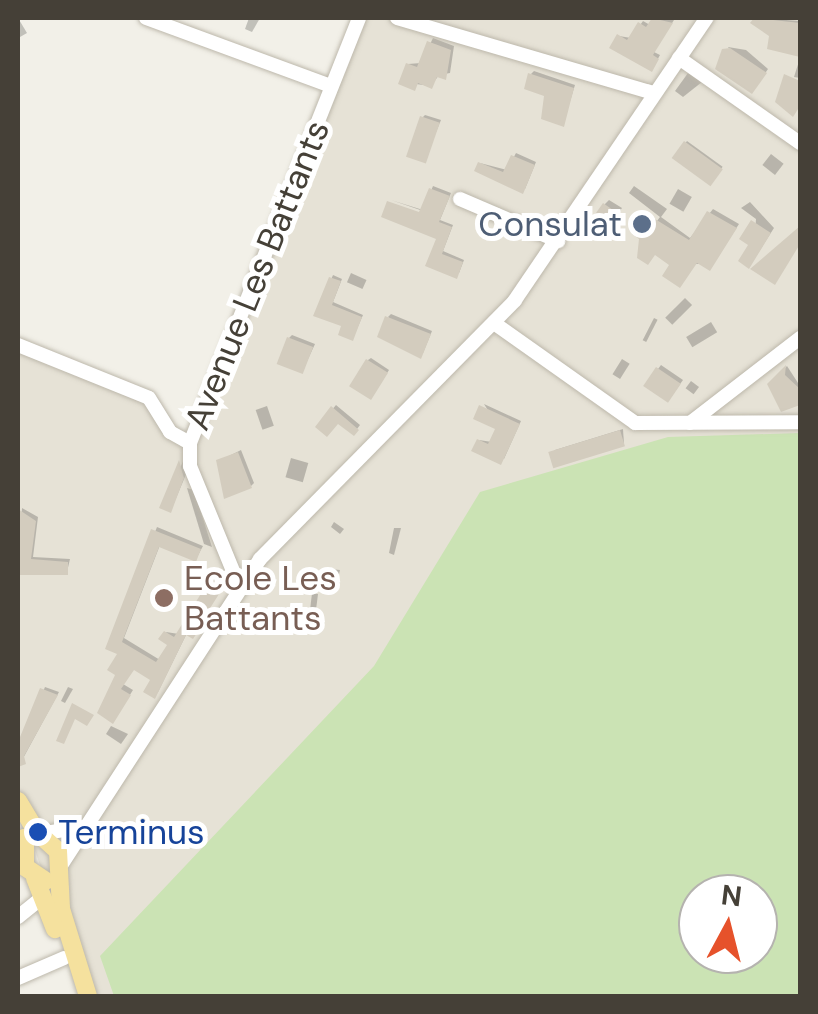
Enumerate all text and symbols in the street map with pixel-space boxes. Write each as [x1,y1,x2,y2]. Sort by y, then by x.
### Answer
street label: Avenue Les Battants [176,114,338,436]
place label: Consulat [478,203,622,245]
marker: Consulat [631,213,653,235]
place label: Ecole Les Battants [184,557,337,639]
marker: Ecole Les Battants [153,587,175,609]
place label: Terminus [58,811,205,853]
marker: Terminus [27,821,49,843]
north arrow [678,874,778,974]
text: N [719,876,744,915]

